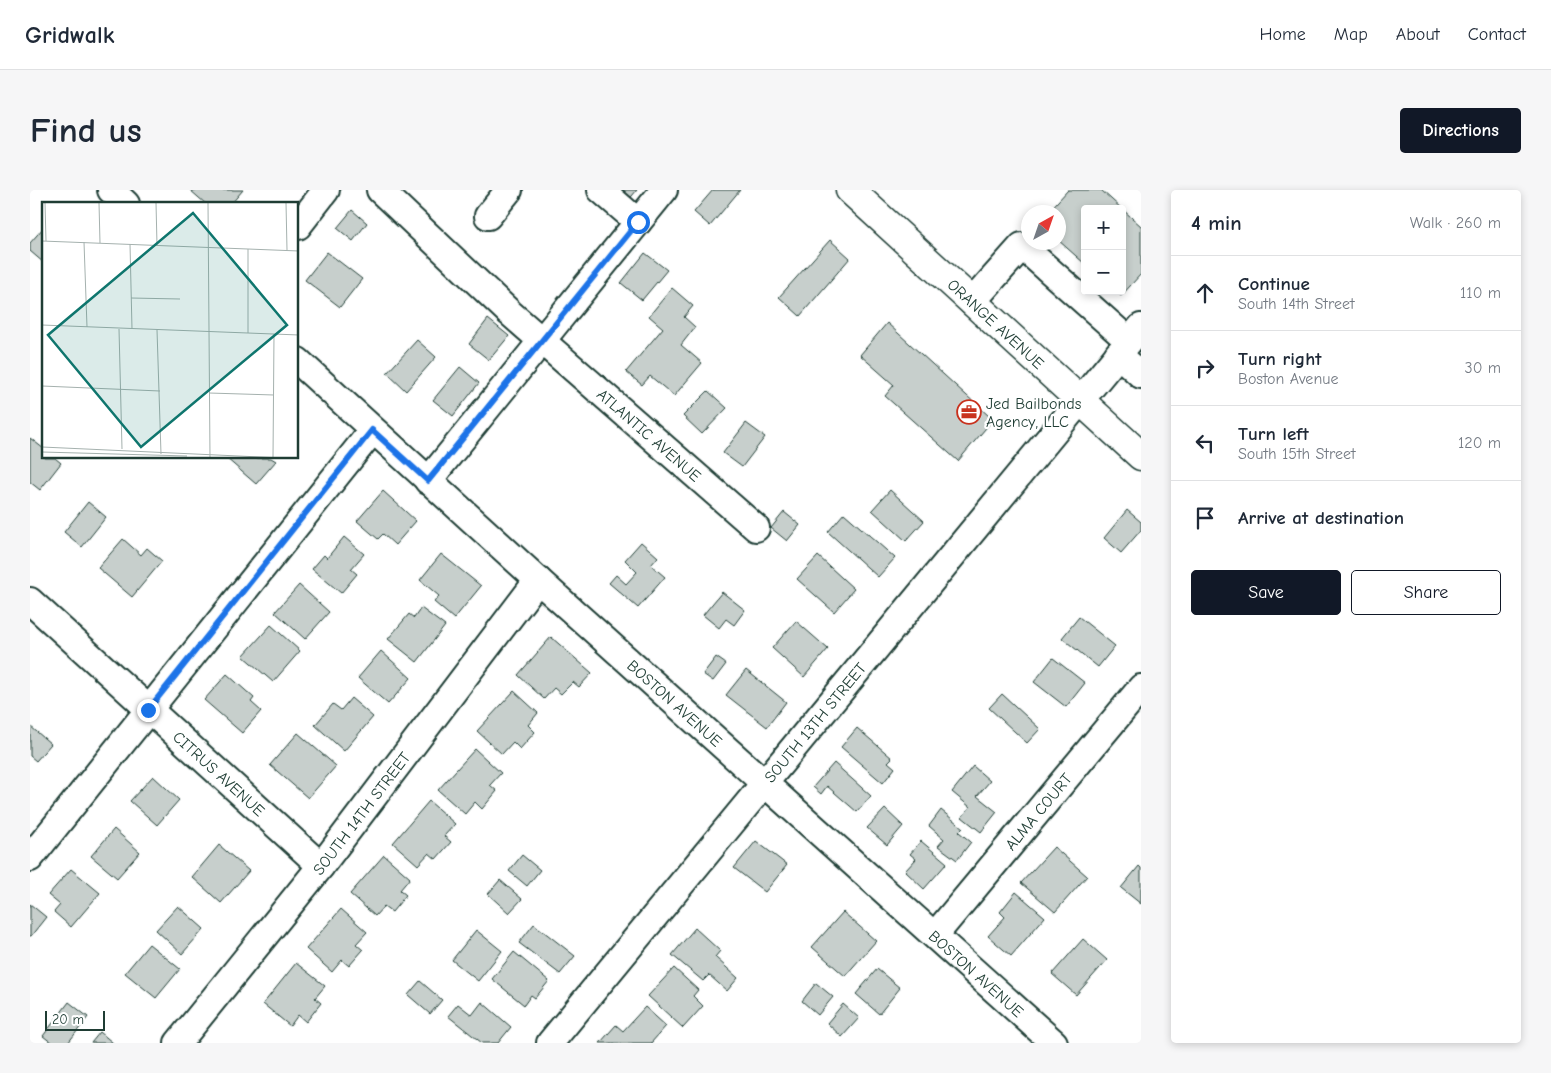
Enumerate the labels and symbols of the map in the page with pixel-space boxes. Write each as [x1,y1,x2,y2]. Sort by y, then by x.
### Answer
inset map [42,202,299,459]
north arrow [1021,205,1066,250]
route start [627,211,650,234]
street label: ORANGE AVENUE [944,276,1048,373]
street label: ATLANTIC AVENUE [593,385,704,486]
place label: Jed Bailbonds Agency, LLC [986,395,1082,431]
office icon: Jed Bailbonds Agency, LLC [956,399,982,425]
street label: BOSTON AVENUE [623,657,726,751]
street label: SOUTH 13TH STREET [761,659,871,786]
route end [137,699,160,722]
street label: CITRUS AVENUE [169,728,268,821]
street label: SOUTH 14TH STREET [310,748,415,879]
street label: ALMA COURT [1002,769,1076,854]
street label: BOSTON AVENUE [925,927,1027,1021]
scale bar [45,1008,105,1031]

